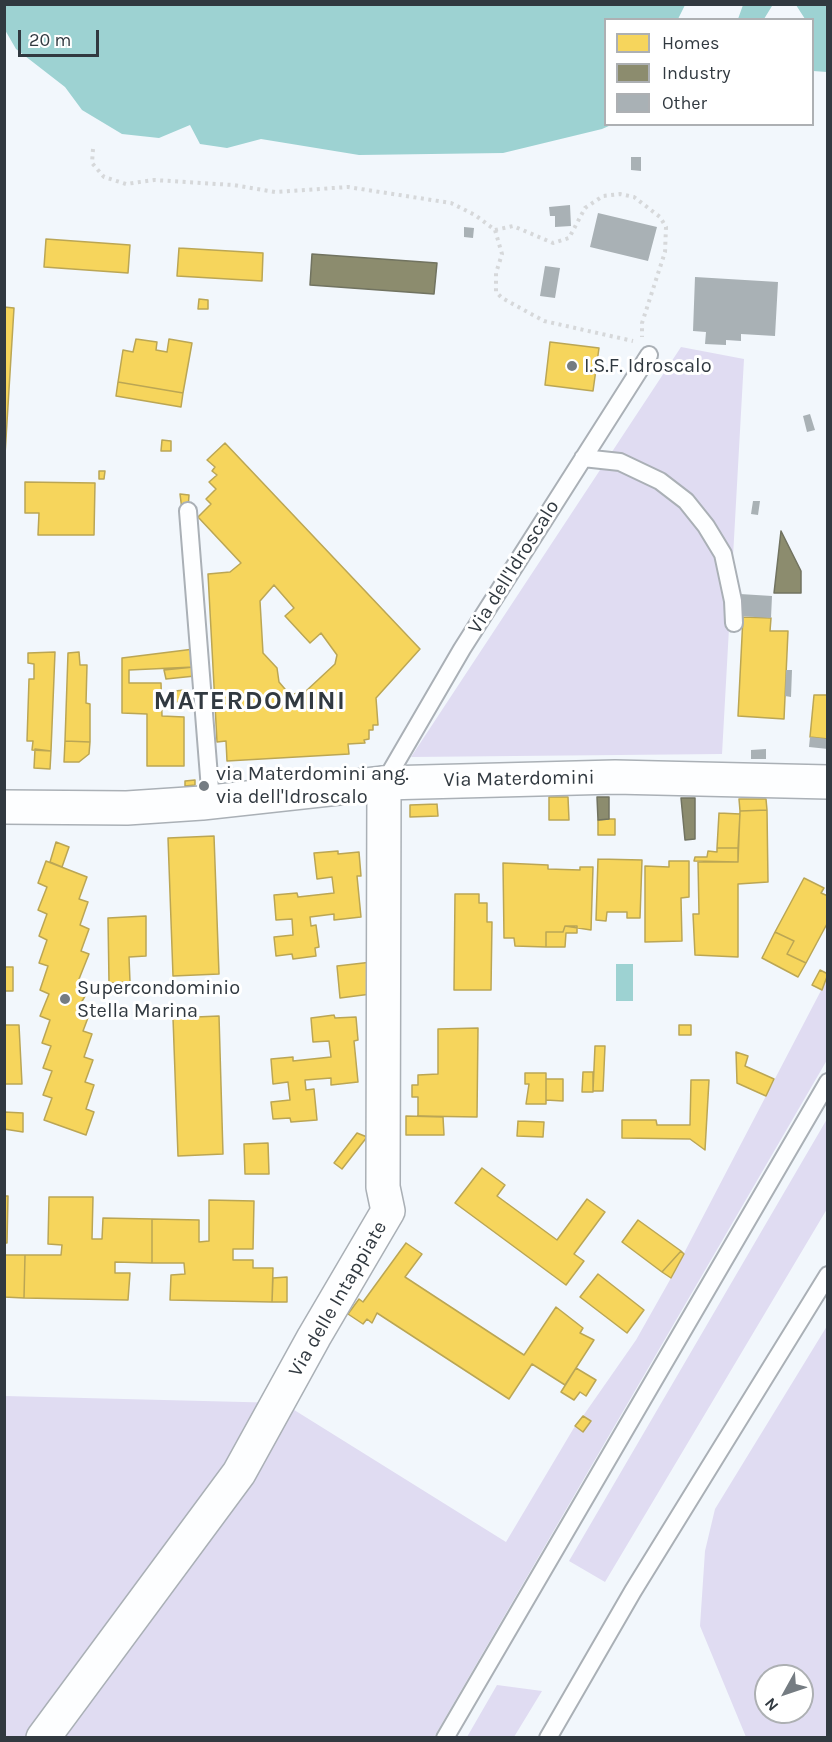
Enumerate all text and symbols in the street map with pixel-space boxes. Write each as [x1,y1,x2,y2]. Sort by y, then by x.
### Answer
scale bar [21,18,102,56]
legend [604,18,814,126]
text: 20 m [29,29,71,51]
text: Homes [662,32,719,54]
text: Industry [662,62,731,84]
text: Other [662,92,707,114]
place label: I.S.F. Idroscalo [584,354,712,378]
marker: I.S.F. Idroscalo [565,359,579,373]
street label: Via dell'Idroscalo [463,496,565,638]
district label: MATERDOMINI [154,686,346,718]
place label: via Materdomini ang. via dell'Idroscalo [216,762,409,809]
street label: Via Materdomini [443,766,595,792]
marker: via Materdomini ang. via dell'Idroscalo [197,779,211,793]
place label: Supercondominio Stella Marina [77,976,240,1023]
marker: Supercondominio Stella Marina [58,992,72,1006]
street label: Via delle Intappiate [284,1217,392,1381]
north arrow [754,1664,814,1724]
text: N [760,1694,782,1715]

